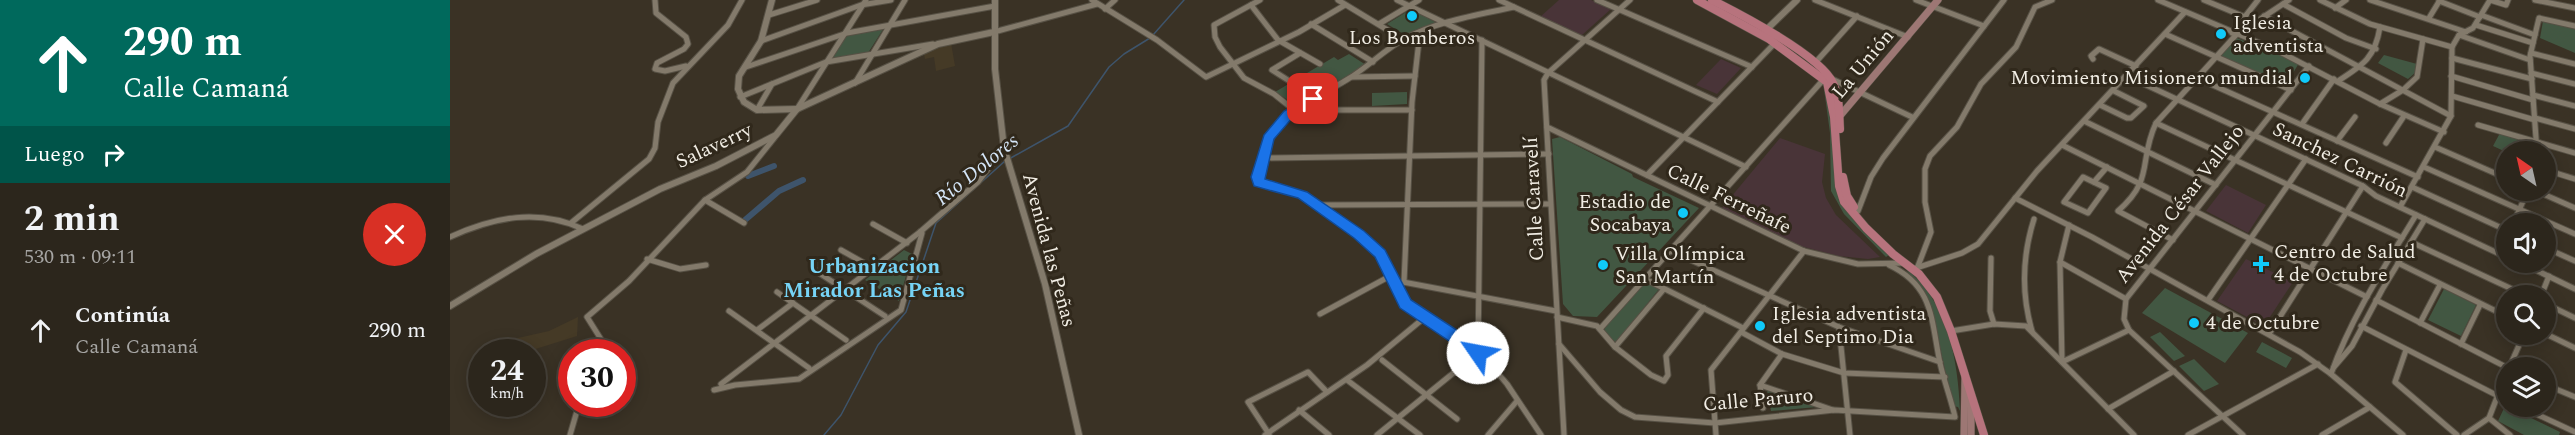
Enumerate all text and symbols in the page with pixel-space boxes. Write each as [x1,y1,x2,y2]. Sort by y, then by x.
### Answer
place label: Iglesia adventista [2233,8,2324,61]
marker: Los Bomberos [1405,9,1419,23]
text: 290 m [123,11,242,74]
street label: La Unión [1825,22,1901,106]
place label: Los Bomberos [1349,23,1475,53]
icon: ahead [24,24,102,102]
marker: Iglesia adventista [2214,27,2228,41]
place label: Movimiento Misionero mundial [2010,63,2293,93]
text: Calle Camaná [123,68,289,110]
marker: Movimiento Misionero mundial [2298,71,2312,85]
pin [1287,73,1338,124]
icon: arrive [1296,82,1329,115]
street label: Sanchez Carrión [2267,114,2413,206]
street label: Salaverry [671,115,758,177]
street label: Avenida César Vallejo [2108,118,2252,290]
water label: Río Dolores [928,126,1027,214]
street label: Calle Caravelí [1516,135,1552,262]
text: Luego [24,138,85,171]
icon: right [97,138,130,171]
north arrow [2496,141,2556,201]
map controls [2496,141,2556,417]
street label: Calle Ferreñafe [1662,156,1796,242]
street label: Avenida las Peñas [1014,170,1084,330]
place label: Estadio de Socabaya [1579,187,1671,240]
text: 2 min [24,192,120,247]
button: close [363,203,426,266]
marker: Estadio de Socabaya [1676,206,1690,220]
button: sound [2496,213,2556,273]
place label: Centro de Salud 4 de Octubre [2274,237,2416,290]
place label: Villa Olímpica San Martín [1615,239,1745,292]
text: 530 m · 09:11 [24,242,136,272]
district label: Urbanizacion Mirador Las Peñas [783,251,965,307]
marker: Centro de Salud 4 de Octubre [2252,255,2270,273]
marker: Villa Olímpica San Martín [1596,258,1610,272]
button: search [2496,285,2556,345]
text: Continúa [75,299,170,332]
place label: Iglesia adventista del Septimo Dia [1772,299,1926,352]
place label: 4 de Octubre [2206,308,2320,338]
icon: ahead [24,314,57,347]
text: 290 m [369,314,426,347]
marker: 4 de Octubre [2187,316,2201,330]
marker: Iglesia adventista del Septimo Dia [1753,319,1767,333]
position arrow [1446,321,1510,385]
text: Calle Camaná [75,332,198,362]
speed limit sign: 30 [558,339,636,417]
text: 24 [490,348,524,394]
button: layers [2496,357,2556,417]
street label: Calle Paruro [1702,380,1814,420]
text: km/h [490,382,524,405]

